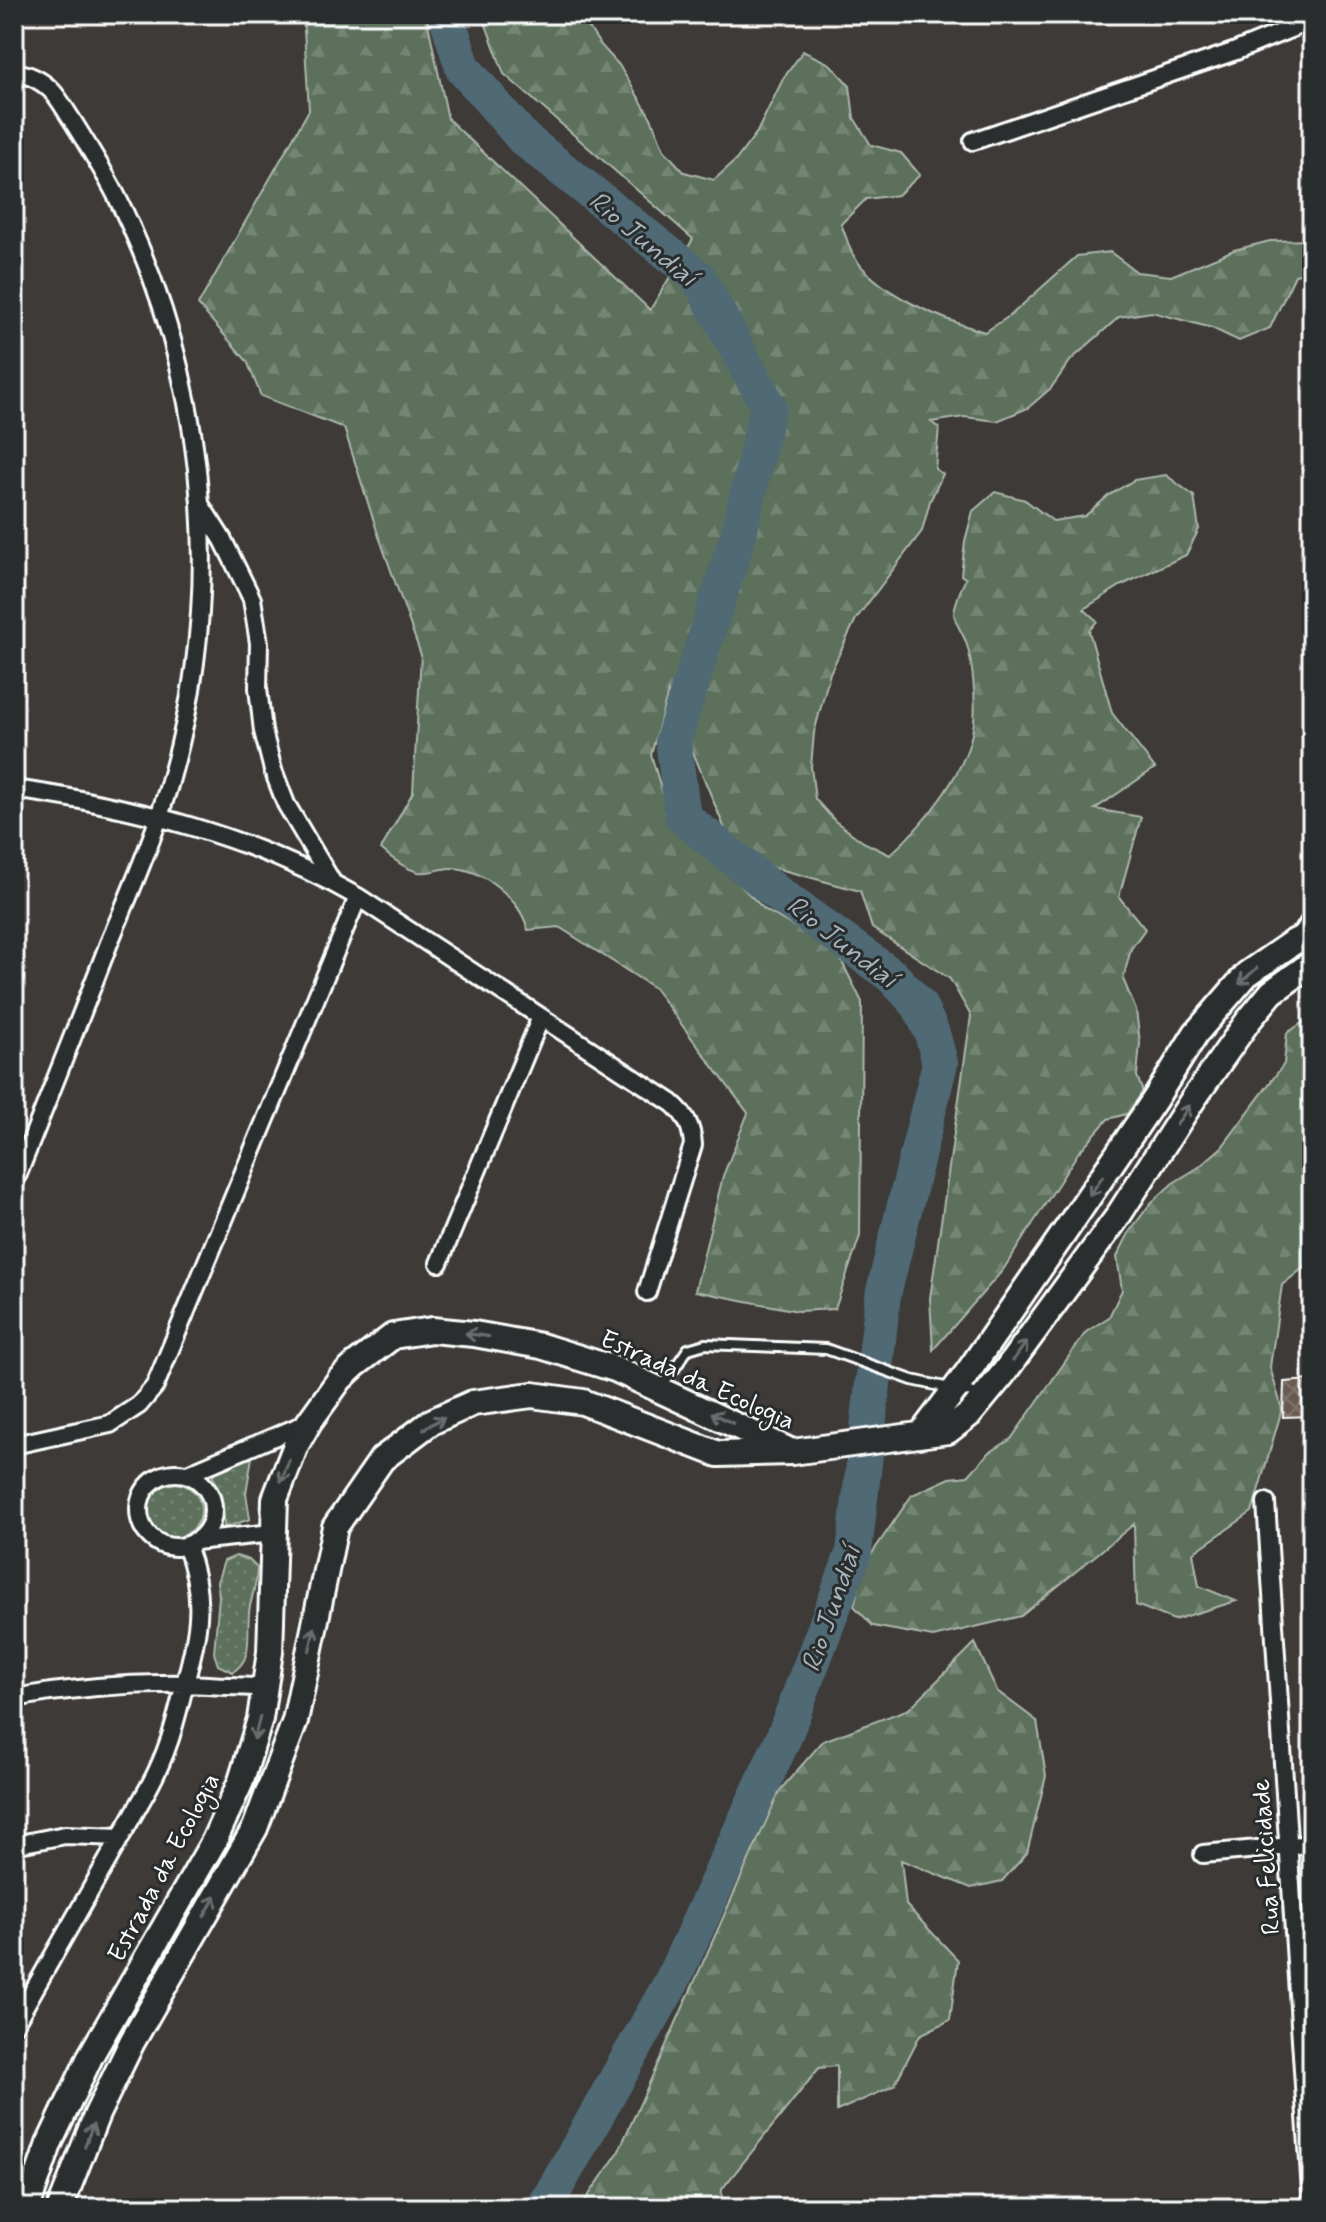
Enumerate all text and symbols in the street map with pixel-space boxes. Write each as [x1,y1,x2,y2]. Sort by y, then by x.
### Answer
water label: Rio Jundiaí [580,183,707,299]
water label: Rio Jundiaí [778,888,907,1000]
one-way arrow [1238,967,1258,985]
one-way arrow [1175,1104,1192,1126]
one-way arrow [1088,1174,1104,1197]
street label: Estrada da Ecologia [594,1323,800,1441]
one-way arrow [465,1327,490,1342]
one-way arrow [1012,1341,1028,1363]
one-way arrow [710,1410,734,1425]
one-way arrow [422,1414,445,1430]
one-way arrow [277,1458,291,1483]
water label: Rio Jundiaí [793,1537,872,1677]
one-way arrow [305,1626,320,1652]
one-way arrow [249,1714,264,1740]
street label: Estrada da Ecologia [100,1767,231,1970]
street label: Rua Felicidade [1245,1778,1289,1936]
one-way arrow [202,1895,218,1918]
one-way arrow [83,2123,97,2148]

